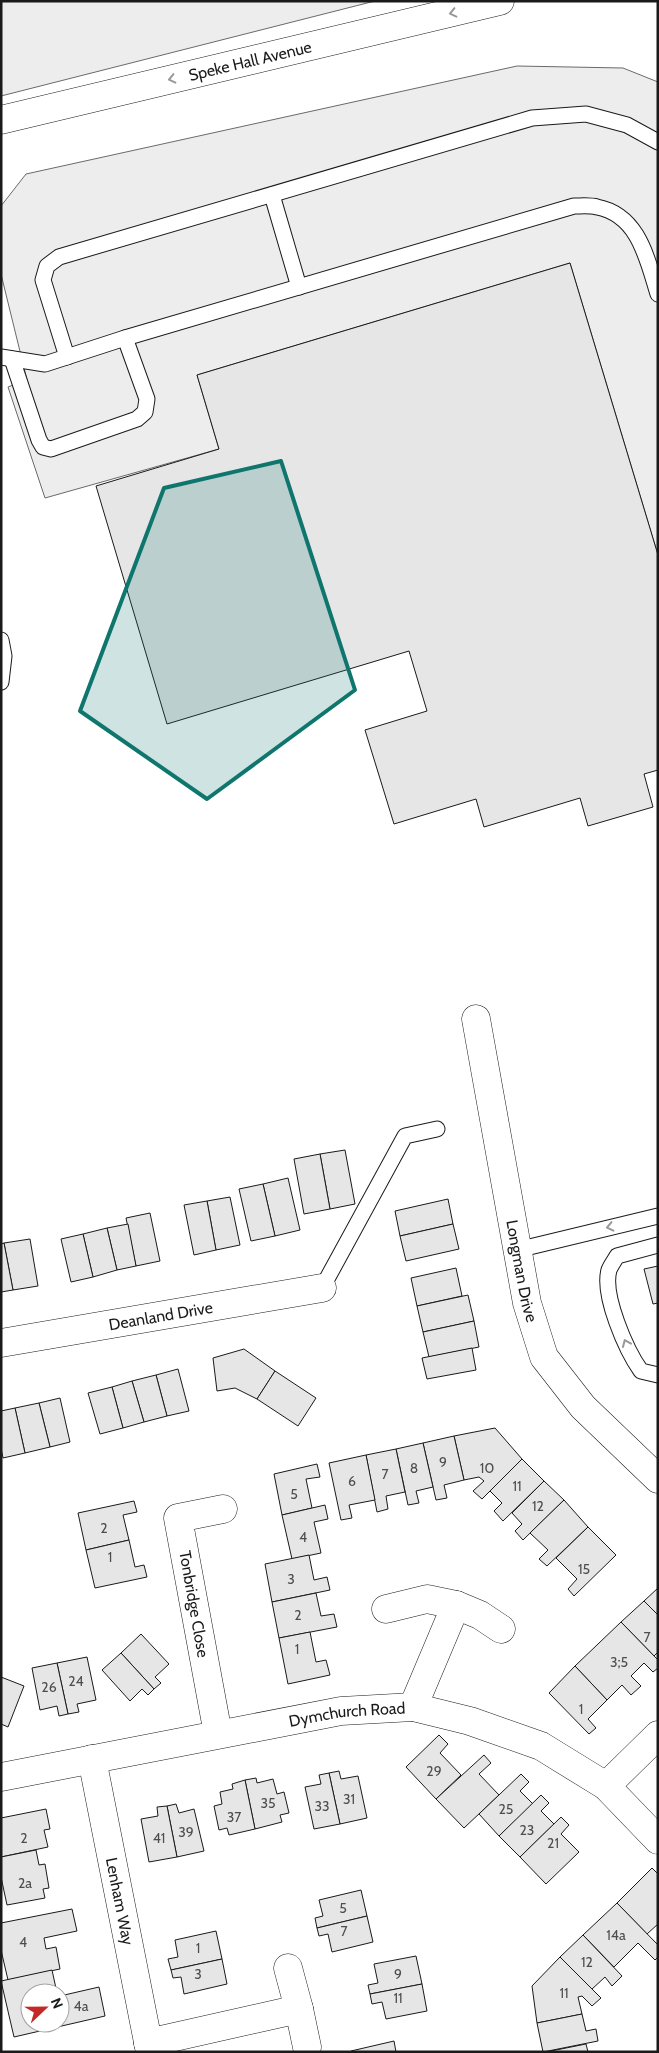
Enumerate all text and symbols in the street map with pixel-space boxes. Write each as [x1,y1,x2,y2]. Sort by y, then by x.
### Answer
one-way arrow [449,7,457,17]
street label: Speke Hall Avenue [187,37,313,84]
one-way arrow [167,73,176,84]
street label: Longman Drive [503,1218,542,1324]
one-way arrow [606,1221,615,1232]
street label: Deanland Drive [107,1297,214,1334]
one-way arrow [621,1340,631,1348]
house number: 9 [439,1453,447,1471]
house number: 8 [410,1459,418,1477]
house number: 10 [480,1459,494,1477]
house number: 7 [381,1465,389,1483]
house number: 6 [348,1472,356,1490]
house number: 11 [512,1477,522,1495]
house number: 5 [290,1485,298,1503]
house number: 12 [532,1497,544,1515]
house number: 2 [100,1519,108,1537]
house number: 4 [299,1528,307,1546]
house number: 1 [108,1548,112,1566]
street label: Tonbridge Close [175,1549,213,1659]
house number: 15 [578,1560,590,1578]
house number: 3 [287,1570,295,1588]
house number: 2 [294,1606,302,1624]
house number: 7 [643,1628,651,1646]
house number: 1 [295,1640,299,1658]
house number: 3;5 [610,1653,628,1671]
house number: 24 [68,1672,84,1690]
house number: 26 [41,1678,57,1696]
street label: Dymchurch Road [287,1698,406,1730]
house number: 1 [579,1700,583,1718]
house number: 29 [426,1762,442,1780]
house number: 31 [343,1790,355,1808]
house number: 35 [260,1794,276,1812]
house number: 33 [314,1797,330,1815]
house number: 25 [499,1800,513,1818]
house number: 37 [227,1808,241,1826]
house number: 23 [520,1821,534,1839]
house number: 39 [178,1823,194,1841]
house number: 2 [20,1829,28,1847]
house number: 41 [153,1829,165,1847]
house number: 21 [547,1834,559,1852]
street label: Lenham Way [102,1856,138,1947]
house number: 2a [18,1874,32,1892]
house number: 5 [339,1899,347,1917]
house number: 7 [340,1922,348,1940]
house number: 14a [606,1926,626,1944]
house number: 4 [19,1933,27,1951]
house number: 1 [196,1939,200,1957]
house number: 12 [581,1953,593,1971]
house number: 3 [194,1965,202,1983]
house number: 9 [394,1965,402,1983]
north arrow [20,1983,70,2033]
house number: 11 [559,1984,569,2002]
house number: 11 [393,1989,403,2007]
text: N [47,1995,67,2011]
house number: 4a [74,1997,89,2015]

